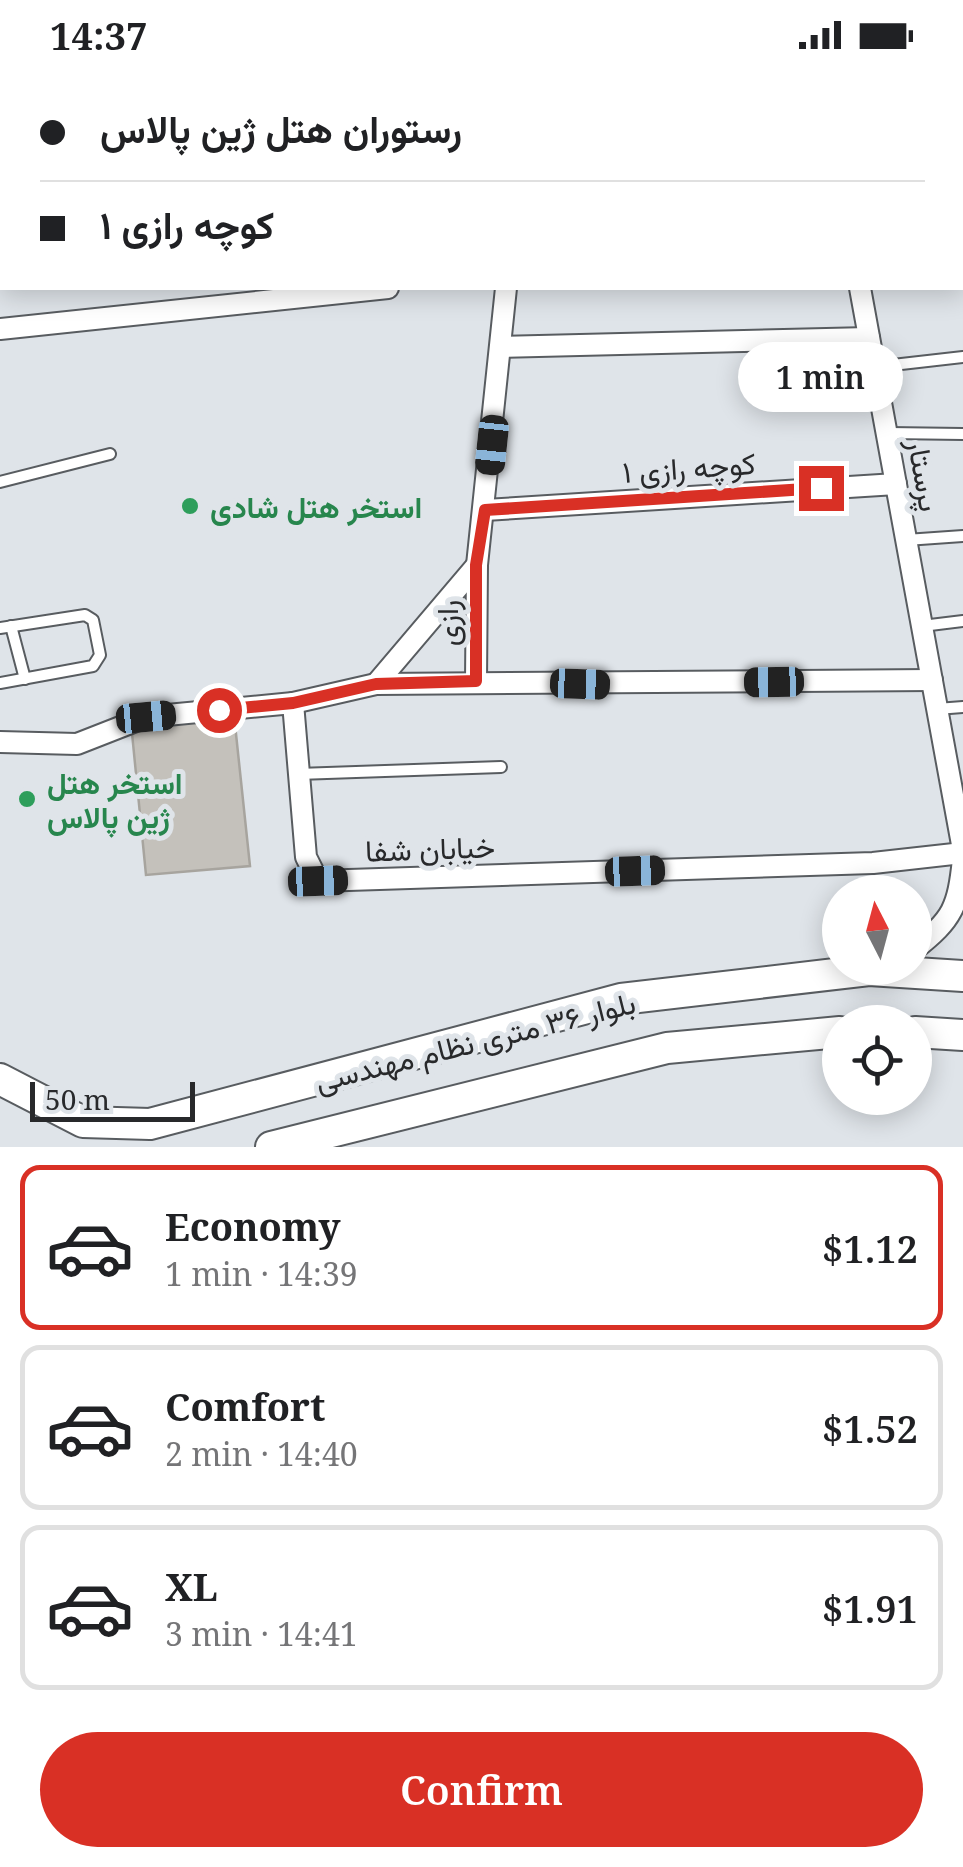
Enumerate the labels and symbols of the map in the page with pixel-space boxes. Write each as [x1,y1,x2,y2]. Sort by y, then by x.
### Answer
callout: 1 min [738,343,904,413]
car [474,414,510,476]
street label: پرستار [897,435,952,515]
street label: کوچه رازی ۱ [621,442,757,493]
route end [799,466,844,511]
place label: استخر هتل شادی [210,486,422,527]
marker: استخر هتل شادی [179,495,201,517]
street label: رازی [426,600,467,646]
car [744,666,804,698]
car [549,668,611,700]
route start [197,688,242,733]
car [115,699,177,735]
place label: استخر هتل ژین پالاس [47,762,183,838]
marker: استخر هتل ژین پالاس [16,788,38,810]
street label: خیابان شفا [364,825,496,871]
car [604,855,666,887]
car [287,865,349,897]
north arrow [822,875,932,985]
street label: بلوار ۳۶ متری نظام مهندسی [311,981,639,1101]
scale bar [30,1077,195,1122]

